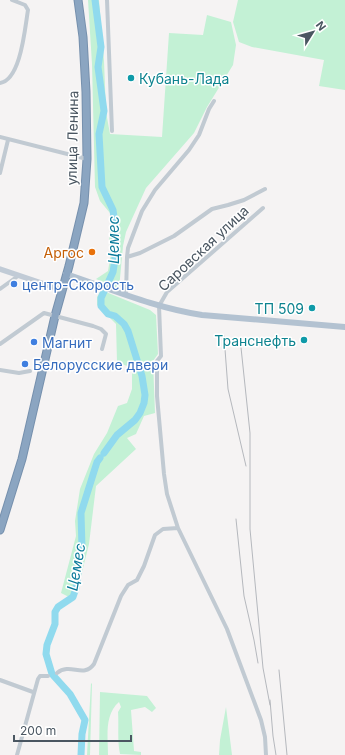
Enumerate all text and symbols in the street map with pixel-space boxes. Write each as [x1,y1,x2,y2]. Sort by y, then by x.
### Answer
north arrow [293,12,333,52]
text: N [313,18,329,34]
place label: Кубань-Лада [139,70,229,87]
marker: Кубань-Лада [126,73,136,83]
street label: улица Ленина [63,90,81,186]
street label: Саровская улица [154,202,252,294]
water label: Цемес [104,215,123,264]
place label: Аргос [44,244,84,261]
marker: Аргос [87,247,97,257]
place label: центр-Скорость [22,276,134,293]
marker: центр-Скорость [9,279,19,289]
place label: ТП 509 [255,300,304,317]
marker: ТП 509 [307,303,317,313]
place label: Транснефть [214,332,296,349]
place label: Магнит [42,334,92,351]
marker: Транснефть [299,335,309,345]
marker: Магнит [29,337,39,347]
place label: Белорусские двери [33,356,168,373]
marker: Белорусские двери [20,359,30,369]
water label: Цемес [62,541,90,592]
scale bar [14,717,131,743]
text: 200 m [20,723,56,738]

